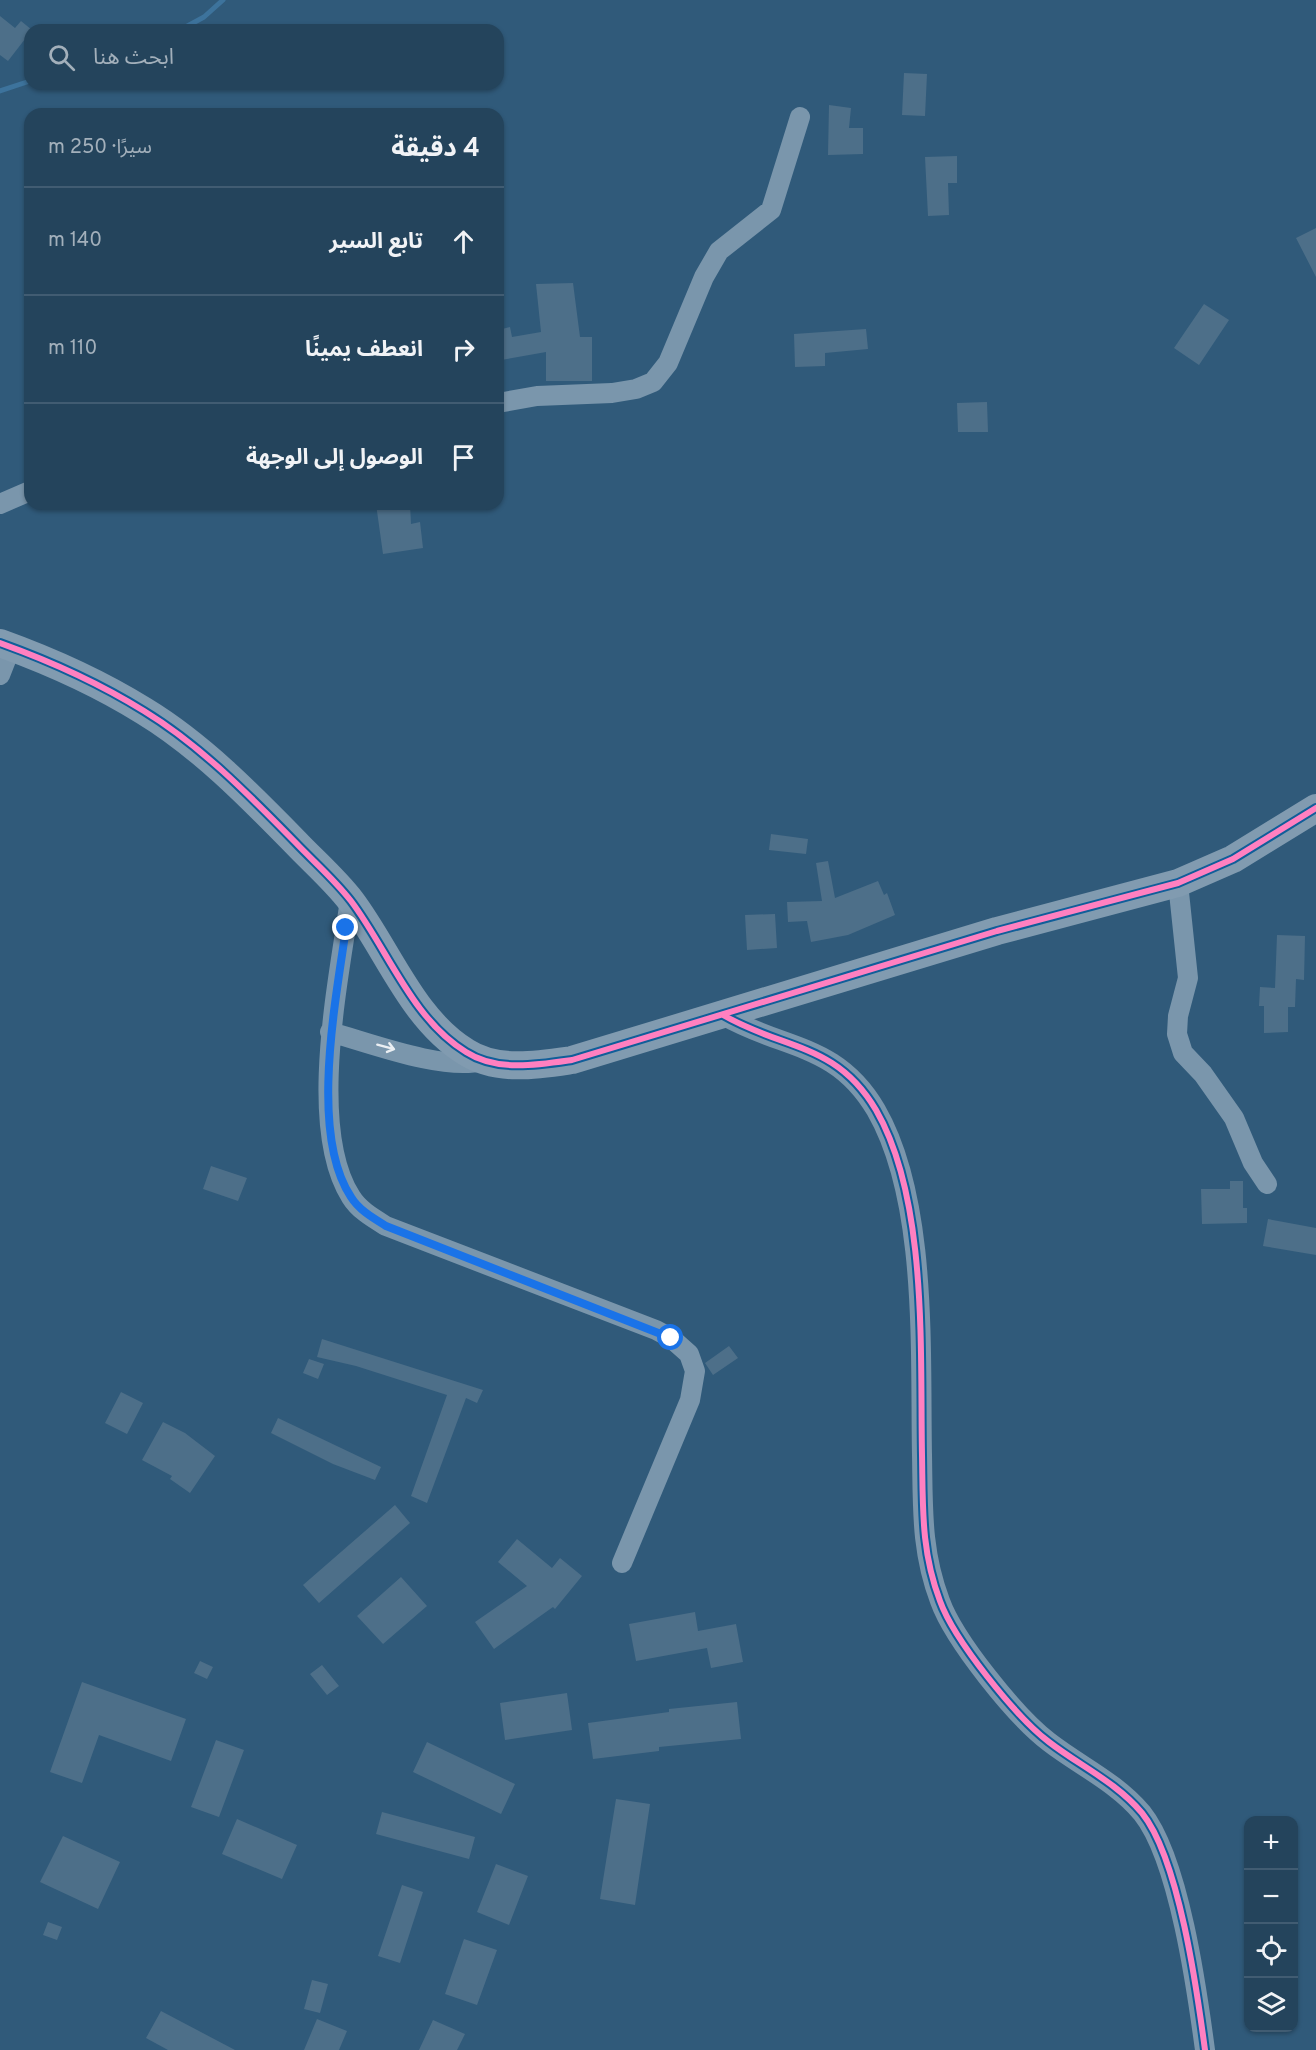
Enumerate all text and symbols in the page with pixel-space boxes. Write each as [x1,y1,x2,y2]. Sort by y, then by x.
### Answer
search box [24,24,504,90]
icon: search [45,41,78,74]
text: ابحث هنا [93,45,174,72]
text: 4 دقيقة [391,133,480,166]
text: سيرًا · 250 m [48,135,152,161]
icon: ahead [447,225,480,258]
text: 140 m [48,228,102,254]
text: تابع السير [329,229,423,256]
icon: right [447,333,480,366]
text: 110 m [48,336,97,362]
text: انعطف يمينًا [305,337,423,364]
icon: arrive [447,441,480,474]
text: الوصول إلى الوجهة [246,445,423,472]
route end [332,914,358,940]
one-way arrow [377,1042,396,1054]
route start [657,1324,683,1350]
map controls [1244,1816,1298,2032]
button: + [1244,1816,1298,1870]
button: − [1244,1870,1298,1924]
button: locate [1244,1924,1298,1978]
button: layers [1244,1978,1298,2032]

